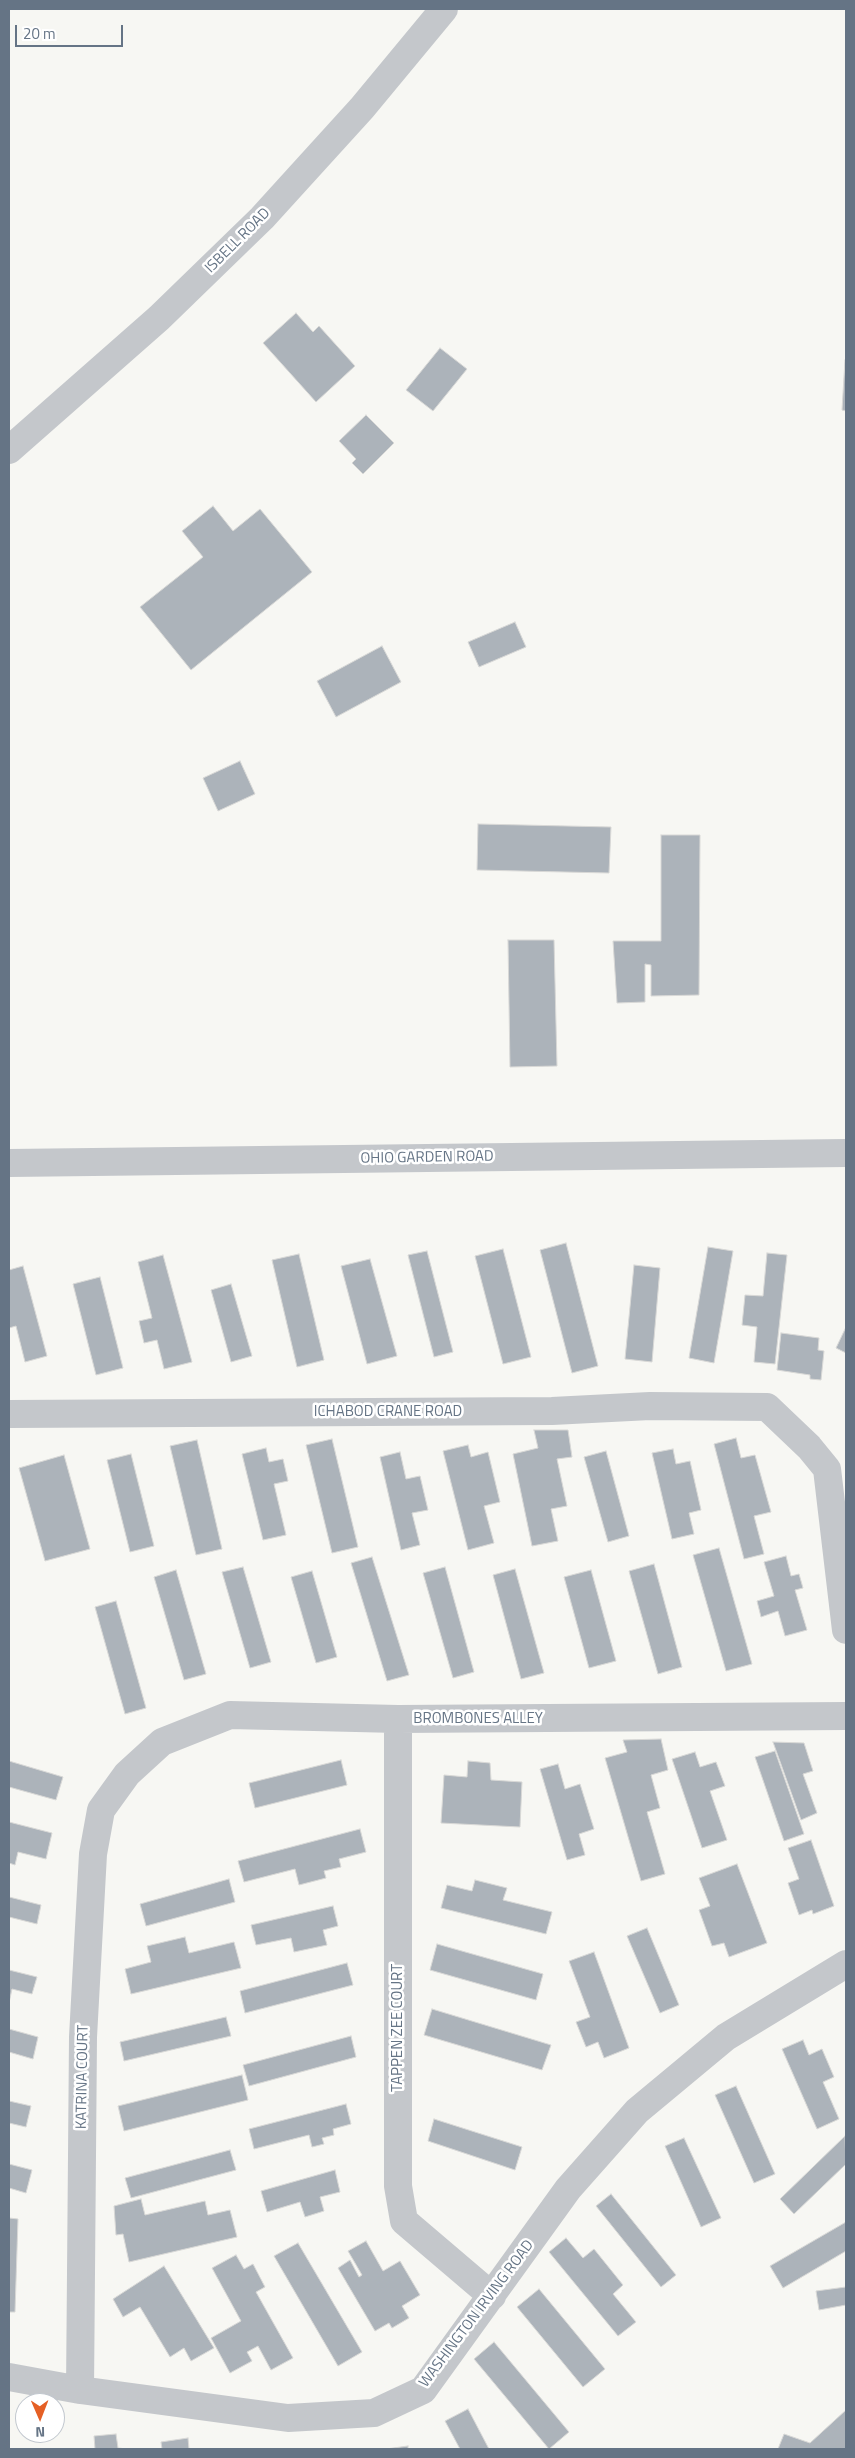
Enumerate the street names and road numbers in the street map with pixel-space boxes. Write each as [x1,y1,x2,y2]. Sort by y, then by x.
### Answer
street label: ISBELL ROAD [202,205,274,277]
street label: OHIO GARDEN ROAD [360,1148,494,1168]
street label: ICHABOD CRANE ROAD [314,1403,462,1421]
street label: BROMBONES ALLEY [413,1710,543,1728]
street label: TAPPEN ZEE COURT [389,1964,407,2092]
street label: KATRINA COURT [73,2025,93,2129]
street label: WASHINGTON IRVING ROAD [416,2237,538,2391]

